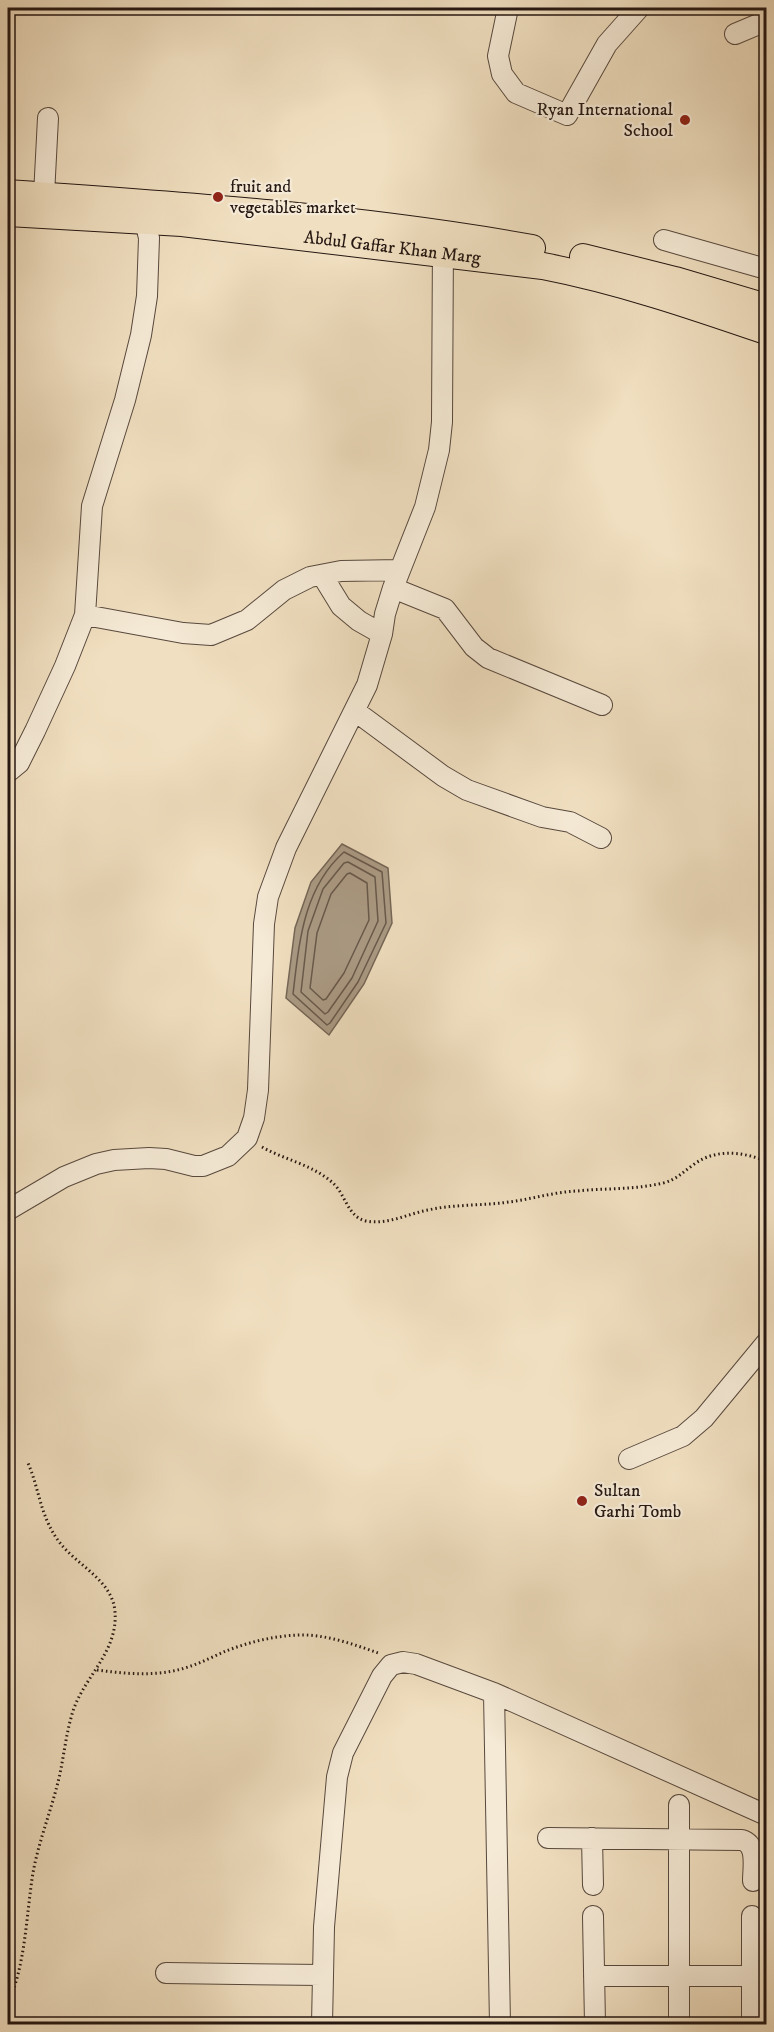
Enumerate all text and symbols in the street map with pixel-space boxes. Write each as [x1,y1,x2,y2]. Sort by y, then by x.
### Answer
place label: Ryan International School [537,99,674,142]
marker: Ryan International School [678,113,692,127]
place label: fruit and vegetables market [229,176,356,219]
marker: fruit and vegetables market [211,190,225,204]
street label: Abdul Gaffar Khan Marg [303,227,482,270]
place label: Sultan Garhi Tomb [594,1480,681,1523]
marker: Sultan Garhi Tomb [575,1494,589,1508]

